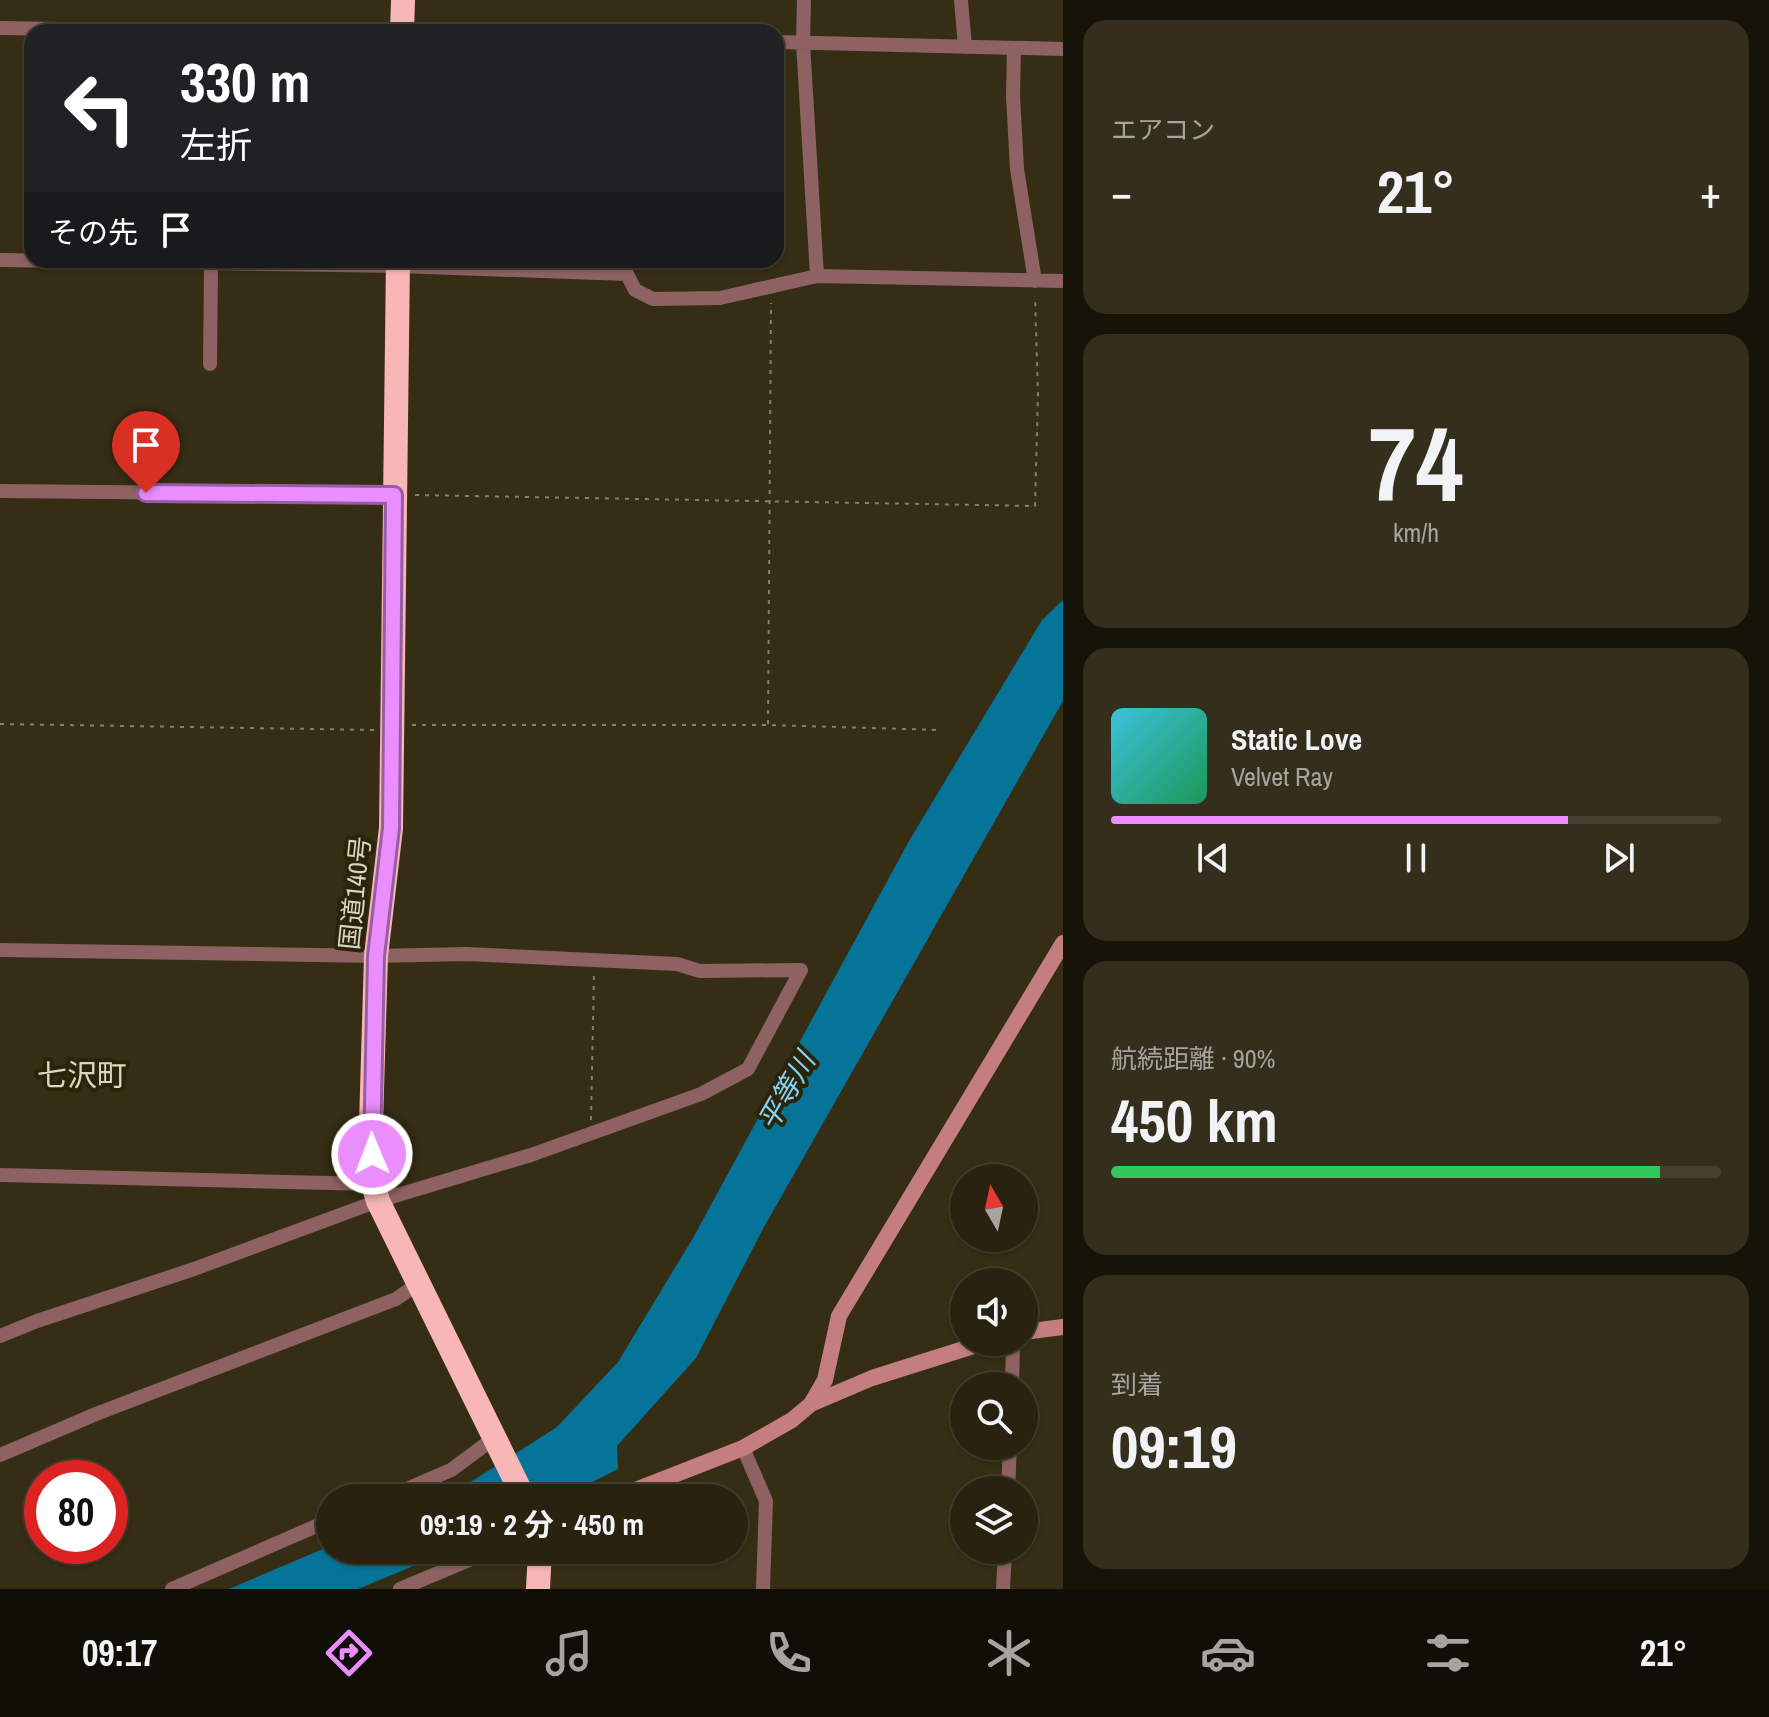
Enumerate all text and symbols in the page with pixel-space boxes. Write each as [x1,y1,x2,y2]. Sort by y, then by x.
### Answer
text: 330 m [180,44,310,119]
icon: left [48,56,152,160]
text: エアコン [1111,112,1215,147]
text: 左折 [180,121,252,169]
text: 21° [1377,151,1455,232]
text: − [1111,162,1132,222]
text: + [1700,162,1721,222]
icon: arrive [154,208,198,252]
text: その先 [48,212,138,252]
text: 74 [1369,393,1463,533]
pin [112,411,180,493]
icon: arrive [124,423,168,467]
text: km/h [1393,515,1439,550]
text: Static Love [1231,719,1362,759]
text: Velvet Ray [1231,759,1333,794]
street label: 国道140号 [331,835,378,951]
icon: previous [1191,836,1235,880]
icon: pause [1394,836,1438,880]
icon: next [1597,836,1641,880]
text: 航続距離 · 90% [1111,1041,1275,1076]
water label: 平等川 [749,1043,825,1137]
district label: 七沢町 [37,1055,127,1095]
text: 450 km [1111,1080,1278,1161]
position arrow [330,1112,414,1196]
north arrow [950,1164,1038,1252]
map controls [950,1164,1038,1564]
button: sound [950,1268,1038,1356]
text: 到着 [1111,1367,1163,1402]
button: search [950,1372,1038,1460]
text: 09:19 [1111,1406,1237,1487]
speed limit sign: 80 [24,1460,128,1564]
button: layers [950,1476,1038,1564]
text: 09:19 · 2 分 · 450 m [420,1504,644,1544]
icon: directions [321,1625,377,1681]
icon: music [541,1625,597,1681]
icon: phone [761,1625,817,1681]
icon: climate [981,1625,1037,1681]
icon: car [1200,1625,1256,1681]
icon: filters [1420,1625,1476,1681]
text: 09:17 [82,1629,157,1677]
text: 21° [1640,1629,1687,1677]

